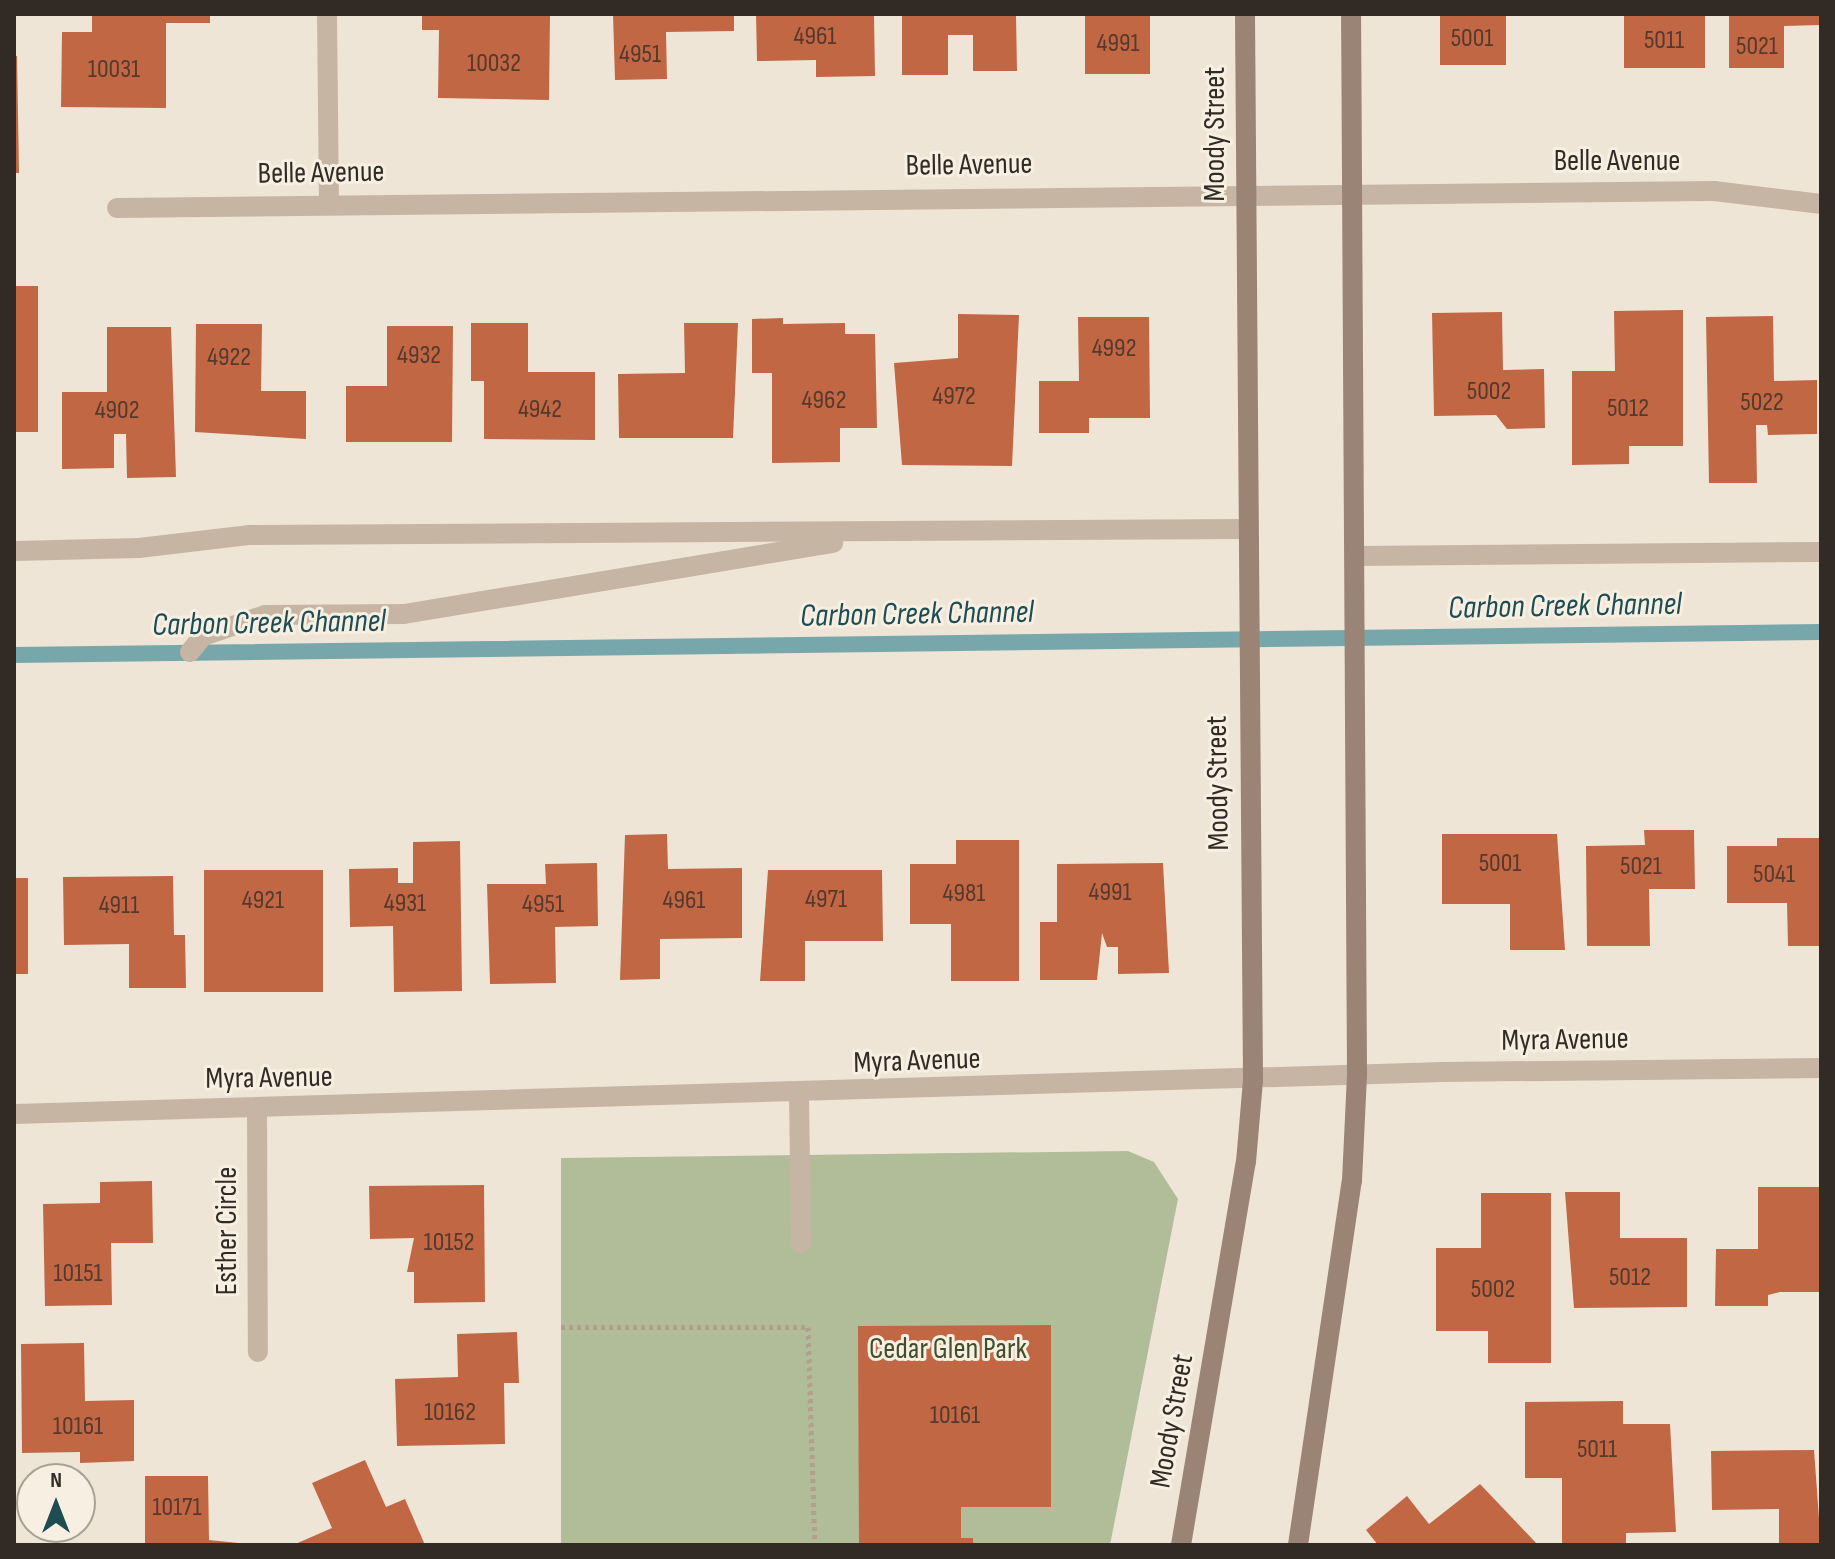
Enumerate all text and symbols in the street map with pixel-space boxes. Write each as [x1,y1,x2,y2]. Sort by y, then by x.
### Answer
house number: 4961 [794,21,836,53]
house number: 5001 [1451,23,1493,55]
house number: 5011 [1644,25,1684,57]
house number: 4991 [1096,28,1140,60]
house number: 5021 [1736,31,1778,63]
house number: 4951 [619,39,661,71]
house number: 10032 [467,48,521,80]
house number: 10031 [88,54,140,86]
street label: Moody Street [1197,67,1233,201]
street label: Belle Avenue [1554,143,1680,179]
street label: Belle Avenue [905,146,1033,184]
street label: Belle Avenue [257,154,385,192]
house number: 4992 [1092,333,1136,365]
house number: 4932 [397,340,441,372]
house number: 4922 [207,342,251,374]
house number: 5002 [1467,376,1511,408]
house number: 4972 [932,381,976,413]
house number: 4962 [802,385,846,417]
house number: 5022 [1740,387,1784,419]
house number: 5012 [1607,393,1649,425]
house number: 4942 [518,394,562,426]
house number: 4902 [95,395,139,427]
water label: Carbon Creek Channel [1448,586,1682,628]
water label: Carbon Creek Channel [800,594,1034,636]
water label: Carbon Creek Channel [152,603,386,645]
street label: Moody Street [1199,715,1237,851]
house number: 5001 [1479,848,1521,880]
house number: 5021 [1620,851,1662,883]
house number: 5041 [1753,859,1795,891]
house number: 4991 [1088,877,1132,909]
house number: 4981 [943,878,985,910]
house number: 4971 [805,884,847,916]
house number: 4921 [242,885,284,917]
house number: 4961 [663,885,705,917]
house number: 4931 [384,888,426,920]
house number: 4951 [522,889,564,921]
house number: 4911 [99,890,139,922]
street label: Myra Avenue [1501,1021,1629,1059]
street label: Myra Avenue [853,1041,981,1081]
street label: Myra Avenue [205,1059,333,1097]
street label: Esther Circle [209,1167,245,1295]
house number: 10152 [424,1227,474,1259]
house number: 10151 [53,1258,103,1290]
house number: 5012 [1609,1262,1651,1294]
house number: 5002 [1471,1274,1515,1306]
park label: Cedar Glen Park [869,1331,1027,1367]
street label: Moody Street [1143,1351,1201,1491]
house number: 10162 [424,1397,476,1429]
house number: 10161 [930,1400,980,1432]
house number: 10161 [53,1411,103,1443]
house number: 5011 [1577,1434,1617,1466]
north arrow [16,1463,96,1543]
text: N [50,1467,62,1494]
house number: 10171 [152,1492,202,1524]

